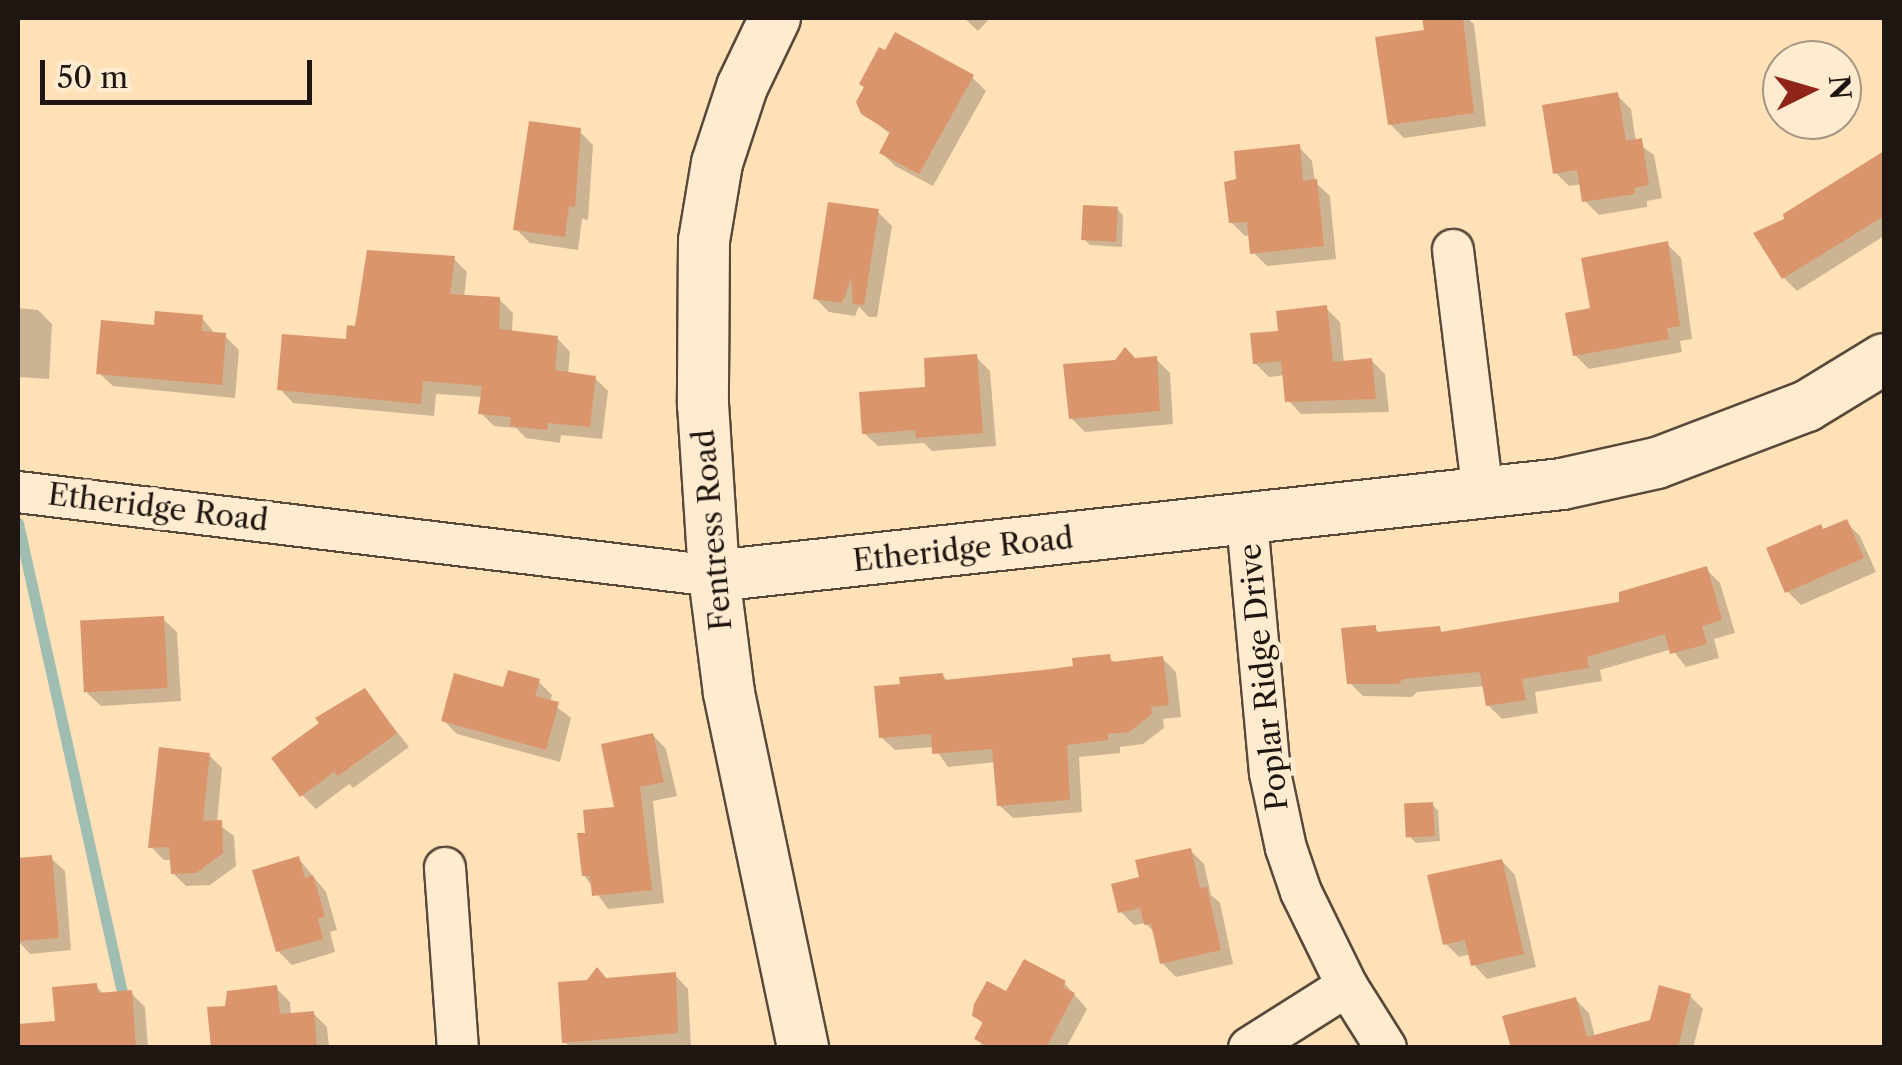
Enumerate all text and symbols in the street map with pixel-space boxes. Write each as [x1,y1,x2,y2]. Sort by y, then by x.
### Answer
scale bar [45,40,318,102]
north arrow [1762,40,1862,140]
text: 50 m [57,59,128,96]
text: N [1822,74,1858,101]
street label: Fentress Road [686,428,740,632]
street label: Etheridge Road [46,477,270,539]
street label: Etheridge Road [851,521,1075,579]
street label: Poplar Ridge Drive [1232,541,1296,813]

